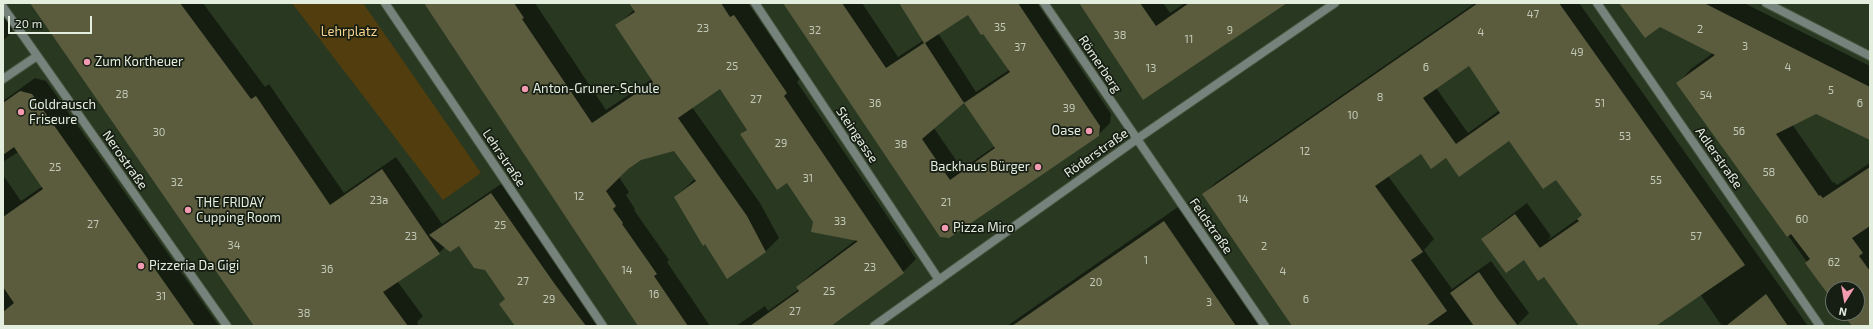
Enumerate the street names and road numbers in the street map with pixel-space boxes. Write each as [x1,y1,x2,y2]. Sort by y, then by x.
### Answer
street label: Römerberg [1075,32,1125,96]
street label: Steingasse [833,104,881,166]
street label: Adlerstraße [1692,124,1746,192]
street label: Röderstraße [1061,125,1131,181]
street label: Lehrstraße [479,126,529,190]
street label: Nerostraße [99,128,151,192]
street label: Feldstraße [1186,195,1236,257]

